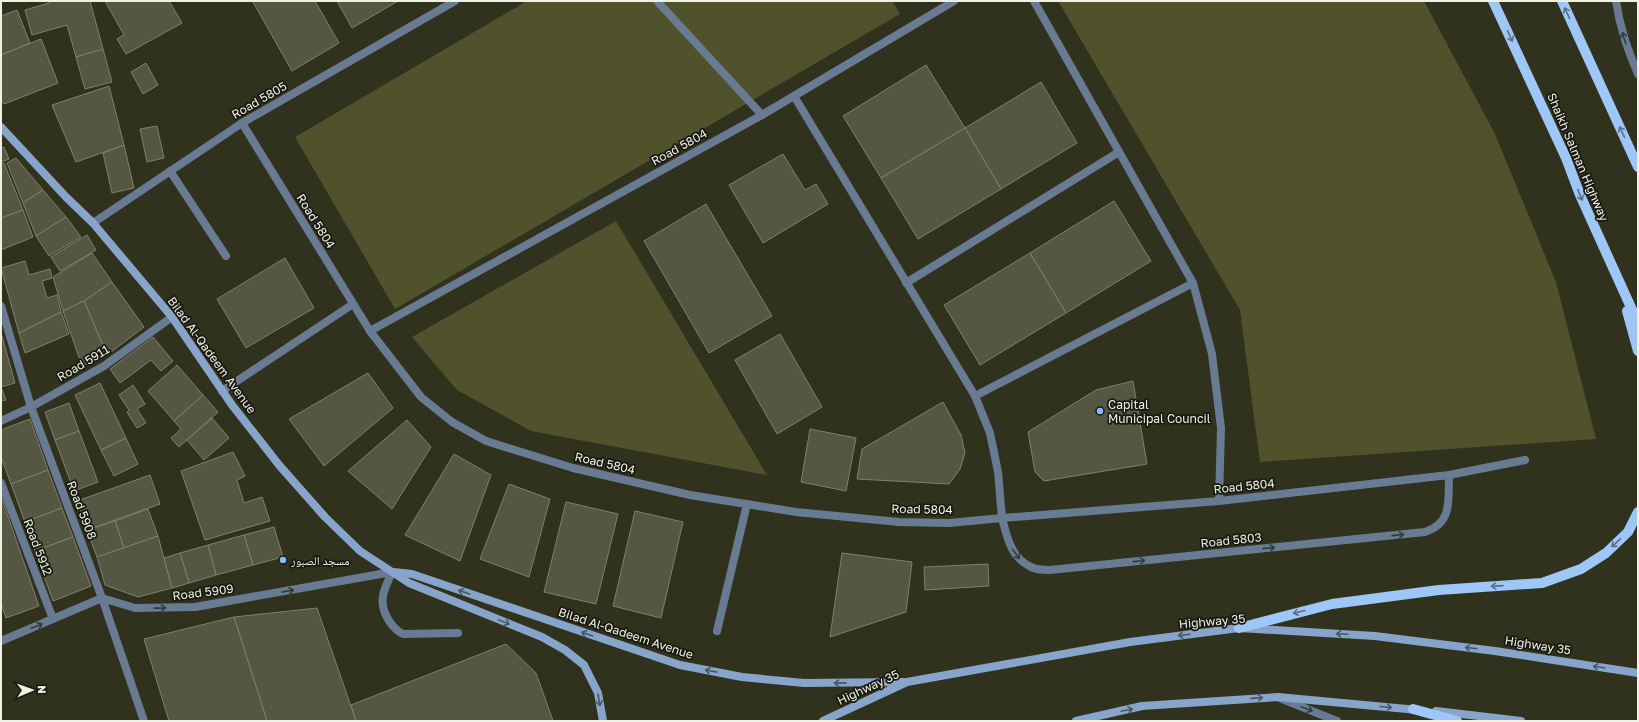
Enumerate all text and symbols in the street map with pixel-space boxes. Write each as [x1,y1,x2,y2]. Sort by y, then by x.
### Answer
one-way arrow [1563,8,1570,20]
one-way arrow [1507,30,1514,42]
one-way arrow [1619,33,1627,45]
street label: Road 5805 [229,78,289,122]
street label: Shaikh Salman Highway [1544,91,1612,224]
street label: Road 5804 [648,126,710,168]
one-way arrow [1618,126,1625,138]
one-way arrow [1576,188,1584,200]
street label: Road 5804 [293,191,339,251]
street label: Bilad Al-Qadeem Avenue [165,294,260,416]
street label: Road 5911 [54,341,112,384]
place label: Capital Municipal Council [1108,397,1211,426]
marker: Capital Municipal Council [1095,406,1105,416]
street label: Road 5804 [573,449,637,477]
street label: Road 5804 [1213,475,1275,497]
street label: Road 5908 [64,479,100,541]
street label: Road 5804 [891,501,953,517]
street label: Road 5912 [20,517,56,577]
street label: Road 5803 [1200,529,1262,551]
one-way arrow [1391,531,1404,539]
one-way arrow [1611,538,1621,548]
one-way arrow [1262,544,1275,552]
one-way arrow [1012,548,1020,559]
place label: مسجد الصبور [290,553,350,568]
marker: مسجد الصبور [278,555,288,565]
one-way arrow [1132,558,1145,565]
street label: Road 5909 [172,581,234,603]
one-way arrow [1491,583,1504,590]
one-way arrow [281,586,294,594]
one-way arrow [457,588,470,595]
one-way arrow [153,604,166,612]
street label: Bilad Al-Qadeem Avenue [557,604,695,662]
one-way arrow [1293,608,1306,616]
street label: Highway 35 [1178,611,1246,631]
one-way arrow [498,618,510,626]
one-way arrow [31,622,43,629]
one-way arrow [580,630,593,637]
one-way arrow [1178,631,1191,639]
one-way arrow [1336,631,1349,638]
street label: Highway 35 [1504,632,1572,658]
one-way arrow [1465,644,1478,652]
one-way arrow [1593,663,1606,671]
street label: Highway 35 [835,666,901,708]
one-way arrow [705,667,718,675]
north arrow [12,670,52,710]
one-way arrow [834,679,847,687]
text: N [36,685,49,694]
one-way arrow [596,693,604,706]
one-way arrow [1250,695,1263,702]
one-way arrow [1379,703,1392,710]
one-way arrow [1120,705,1133,713]
one-way arrow [1301,706,1313,713]

